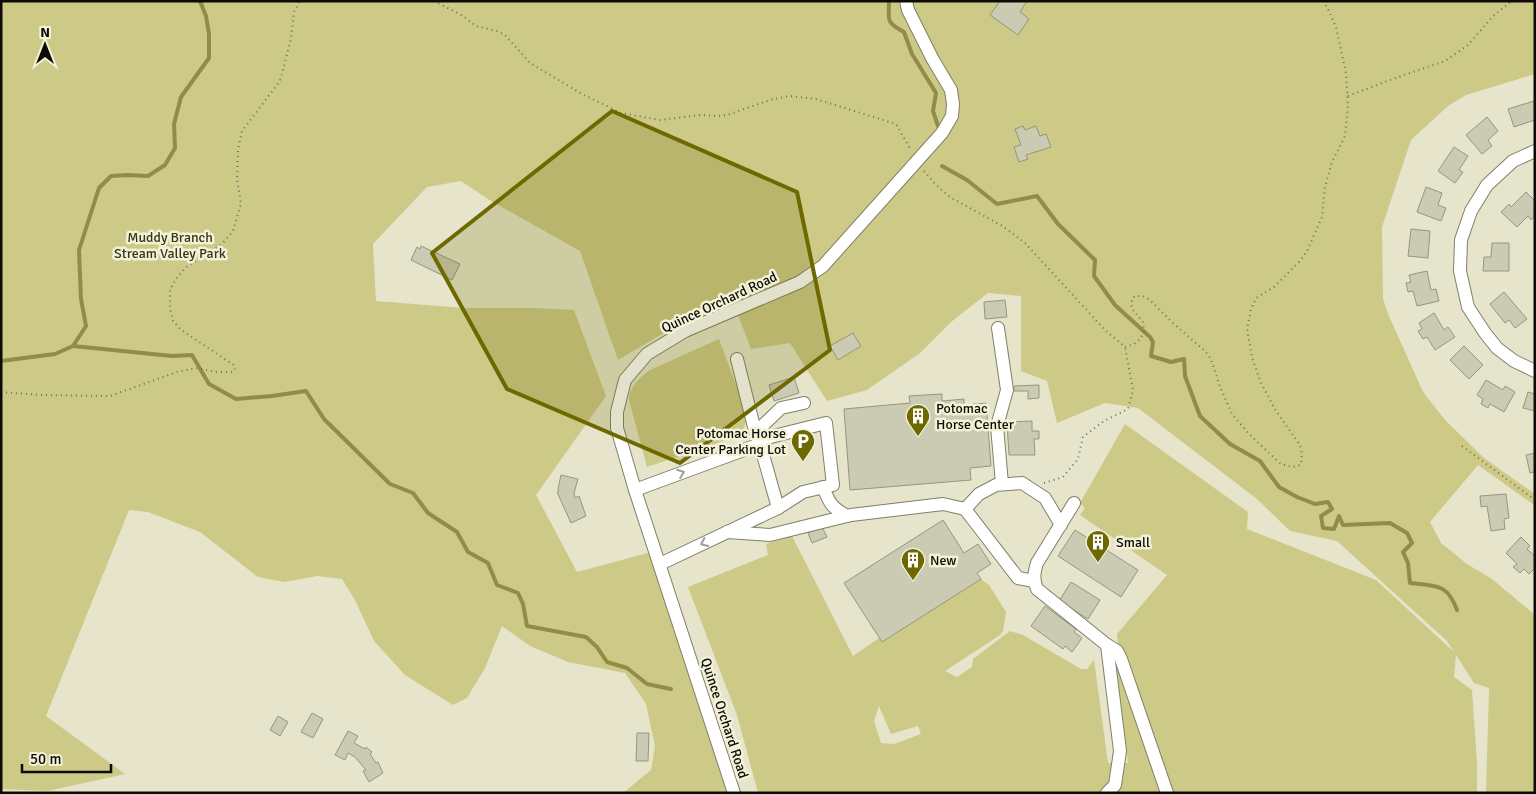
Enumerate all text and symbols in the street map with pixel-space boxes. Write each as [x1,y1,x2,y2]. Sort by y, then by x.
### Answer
north arrow [20,20,70,70]
text: N [40,24,50,41]
park label: Muddy Branch Stream Valley Park [114,229,226,262]
street label: Quince Orchard Road [659,268,780,337]
place label: Potomac Horse Center [936,400,1015,433]
building icon: Potomac Horse Center [905,403,931,437]
place label: Potomac Horse Center Parking Lot [675,425,786,458]
parking icon: Potomac Horse Center Parking Lot [790,428,816,462]
one-way arrow [676,469,685,479]
building icon: Small [1085,529,1111,563]
place label: Small [1116,534,1150,551]
one-way arrow [700,537,709,547]
building icon: New [900,547,926,581]
place label: New [930,552,956,569]
street label: Quince Orchard Road [697,656,752,781]
scale bar [22,742,111,774]
text: 50 m [30,750,61,768]

